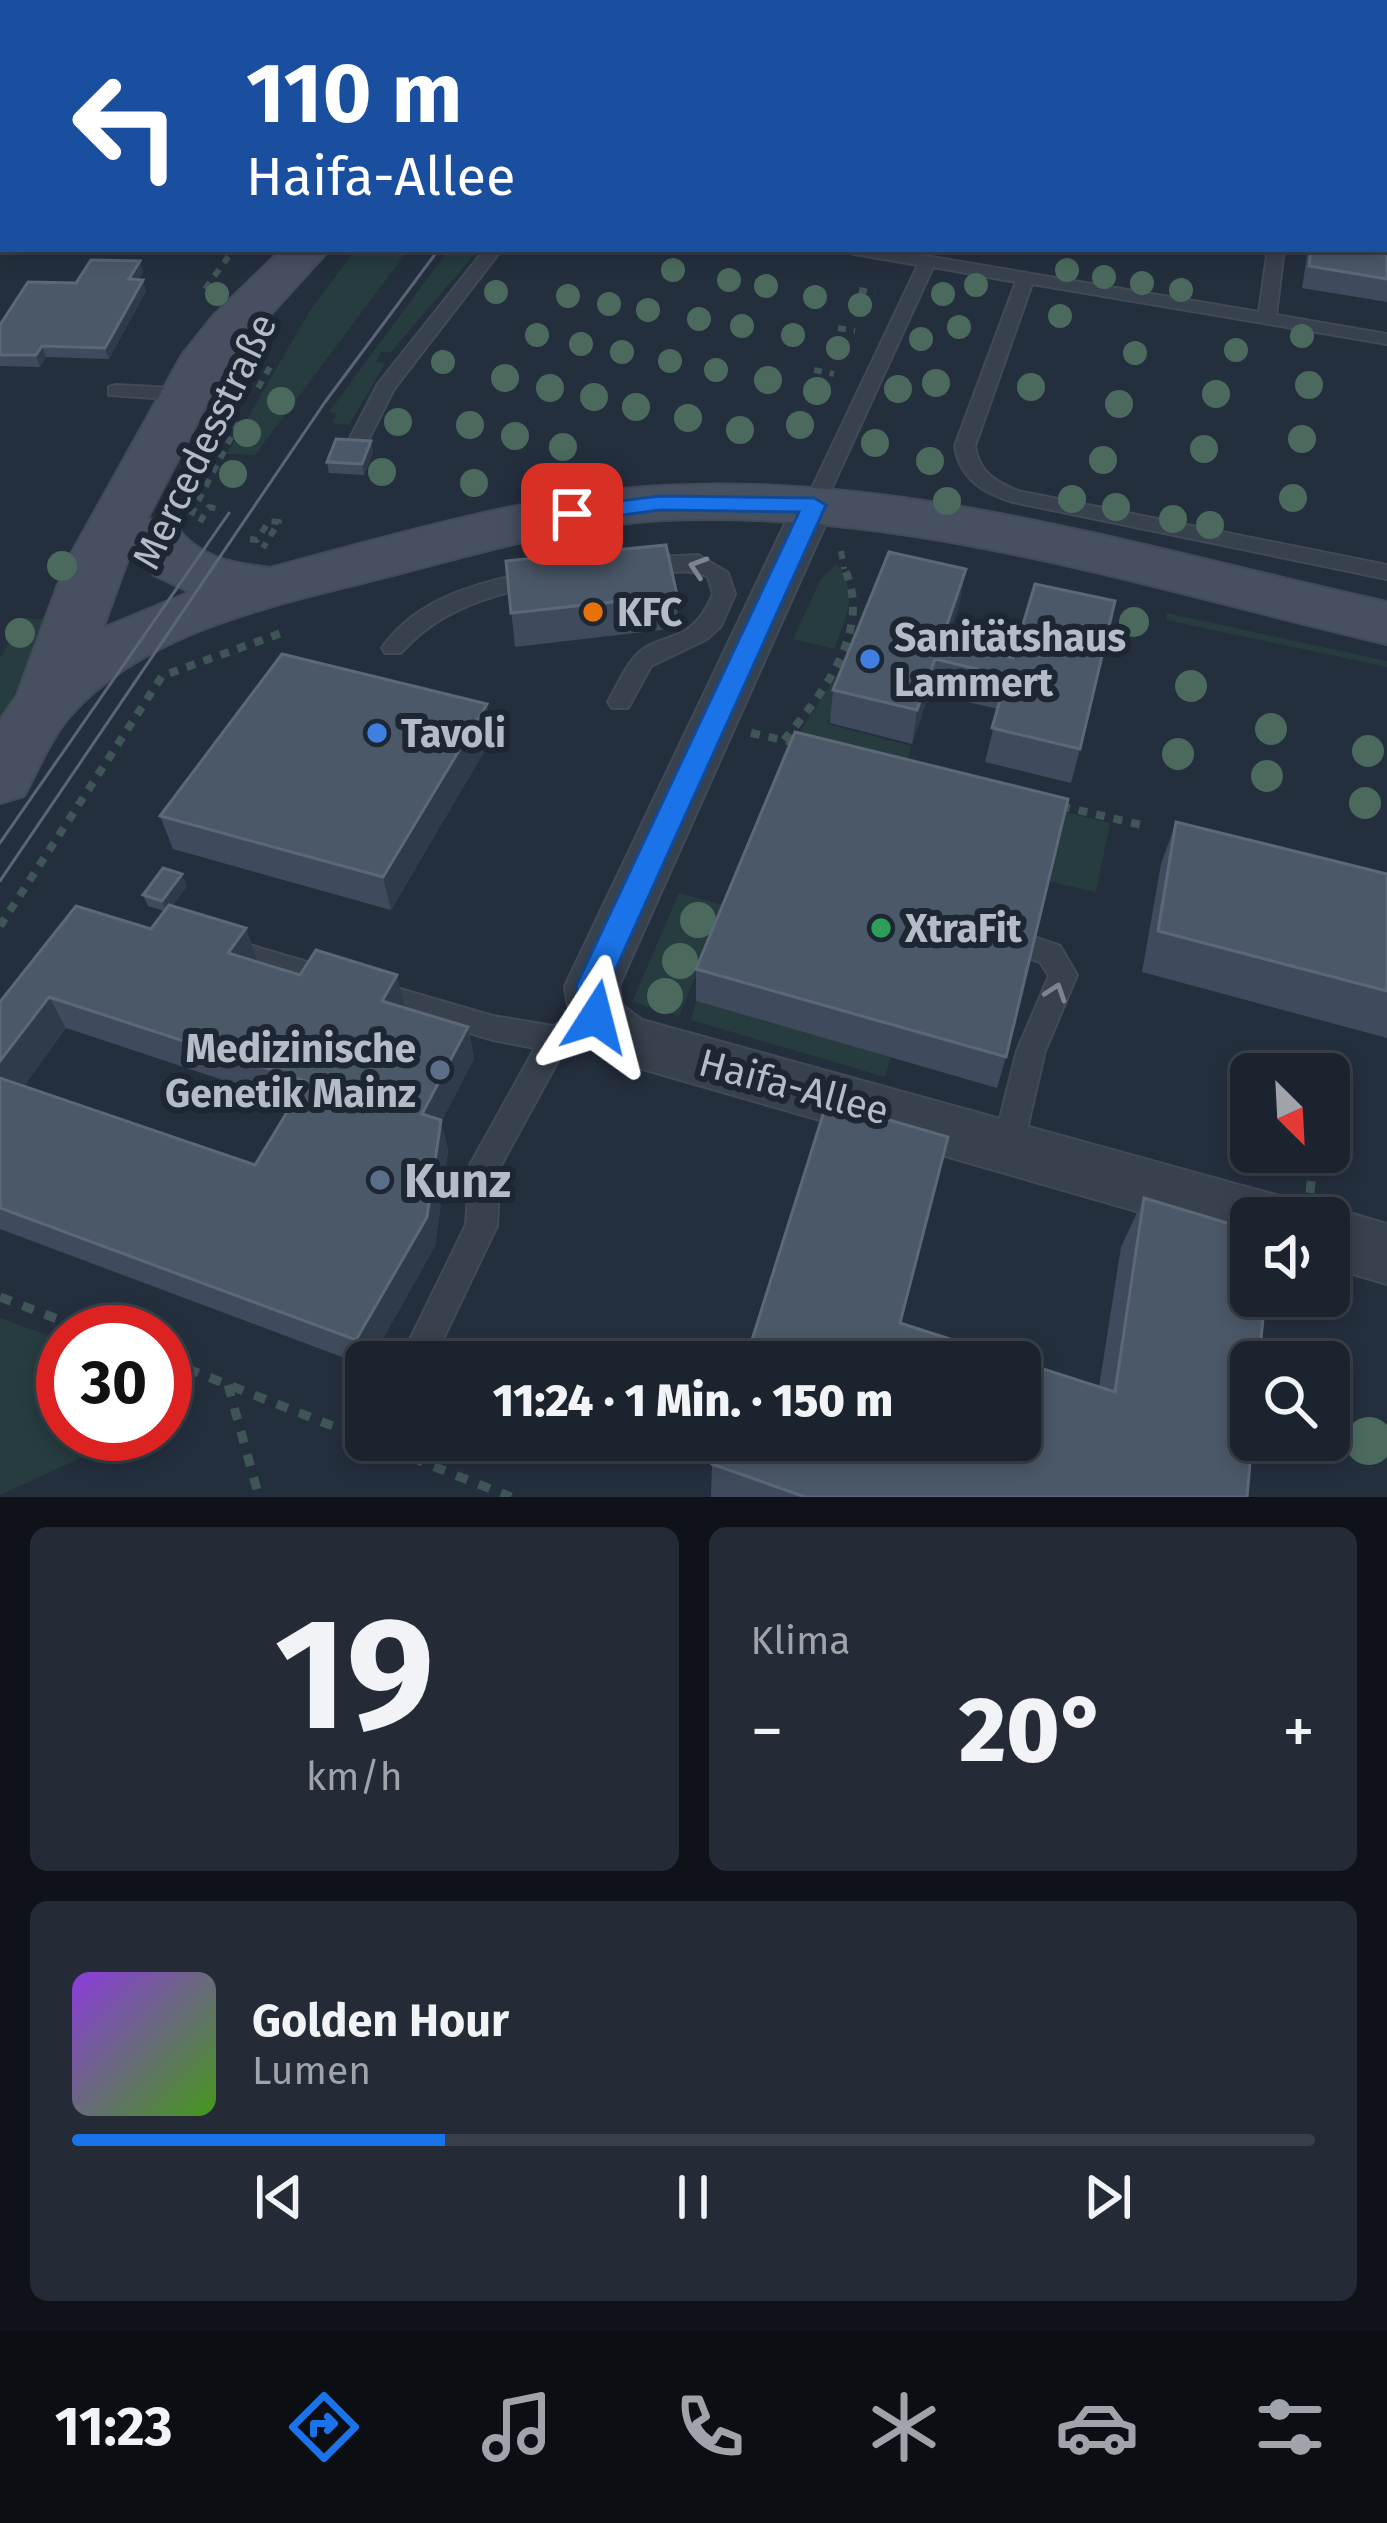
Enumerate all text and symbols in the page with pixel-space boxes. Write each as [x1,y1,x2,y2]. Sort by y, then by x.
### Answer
text: 110 m [246,43,462,144]
icon: left [48,48,204,204]
text: Haifa-Allee [246,145,515,209]
street label: Mercedesstraße [123,306,287,577]
pin [521,463,623,565]
icon: arrive [539,481,605,547]
one-way arrow [688,556,709,581]
place label: KFC [617,590,683,636]
marker: KFC [580,599,606,625]
place label: Sanitätshaus Lammert [894,615,1126,706]
marker: Sanitätshaus Lammert [857,646,883,672]
place label: Tavoli [401,711,506,757]
marker: Tavoli [364,720,390,746]
place label: XtraFit [904,906,1023,952]
marker: XtraFit [868,915,894,941]
position arrow [533,954,659,1080]
one-way arrow [1041,983,1066,1004]
place label: Medizinische Genetik Mainz [165,1026,416,1117]
street label: Haifa-Allee [694,1040,894,1134]
north arrow [1230,1053,1350,1173]
map controls [1230,1053,1350,1461]
marker: Medizinische Genetik Mainz [427,1057,453,1083]
place label: Kunz [404,1152,511,1210]
marker: Kunz [367,1167,393,1193]
button: sound [1230,1197,1350,1317]
speed limit sign: 30 [36,1305,192,1461]
button: search [1230,1341,1350,1461]
text: 11:24 · 1 Min. · 150 m [493,1374,893,1428]
text: 19 [274,1582,434,1769]
text: Klima [751,1618,851,1664]
text: 20° [959,1677,1106,1785]
text: − [751,1692,784,1771]
text: + [1282,1692,1315,1771]
text: km/h [306,1754,403,1800]
text: Golden Hour [252,1994,509,2048]
text: Lumen [252,2048,371,2094]
icon: previous [246,2164,312,2230]
icon: pause [660,2164,726,2230]
icon: next [1075,2164,1141,2230]
icon: directions [282,2385,366,2469]
icon: music [475,2385,559,2469]
icon: phone [668,2385,752,2469]
icon: climate [862,2385,946,2469]
icon: car [1055,2385,1139,2469]
icon: filters [1248,2385,1332,2469]
text: 11:23 [55,2395,172,2459]

